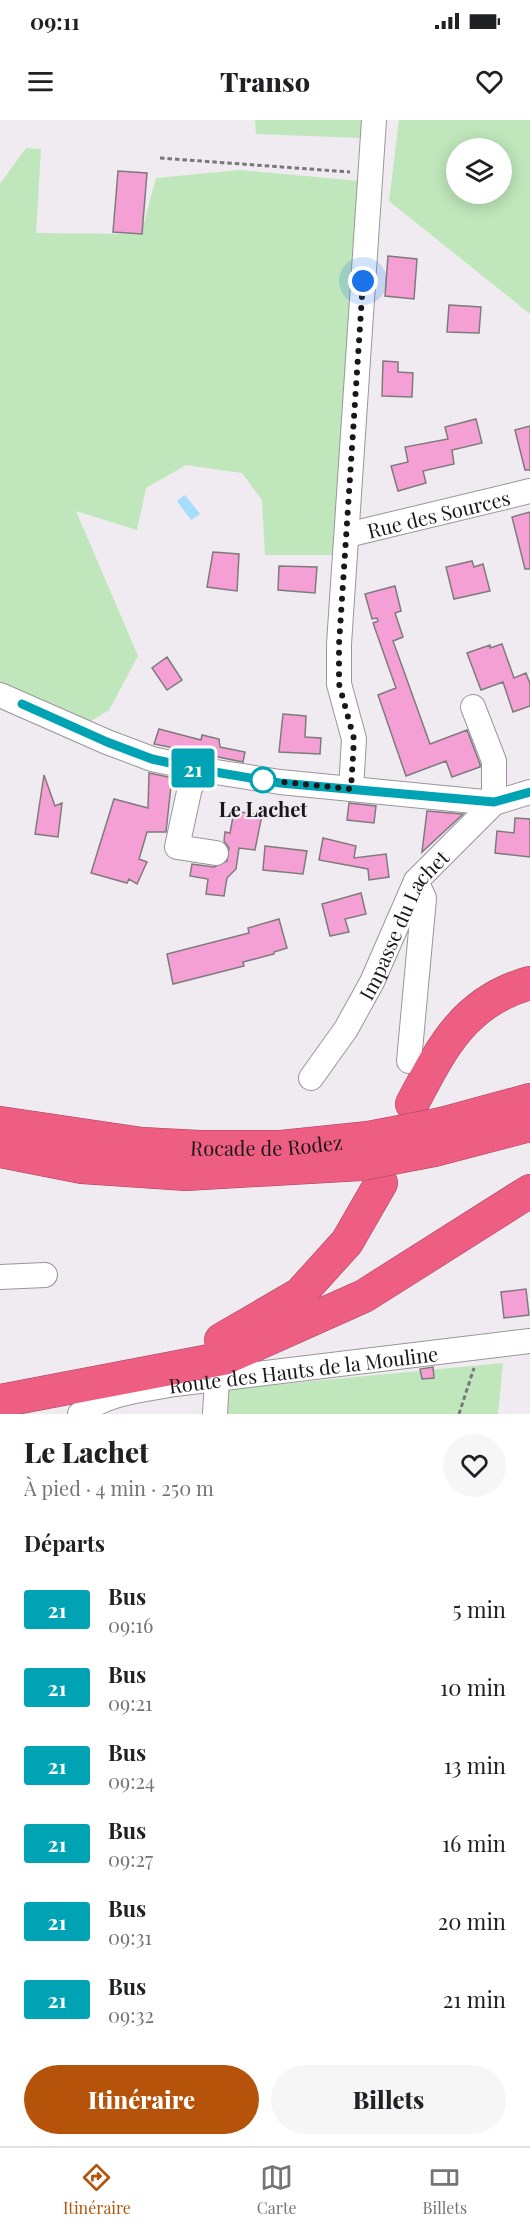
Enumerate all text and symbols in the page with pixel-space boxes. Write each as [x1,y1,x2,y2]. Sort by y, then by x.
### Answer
text: 09:11 [30,6,80,36]
text: Transo [220,63,310,99]
icon: menu [24,65,57,98]
icon: heart [473,65,506,98]
map controls [446,138,512,204]
button: layers [446,138,512,204]
your location [348,266,378,296]
street label: Rue des Sources [364,483,513,543]
line badge: 21 [166,748,220,788]
text: 21 [183,754,203,782]
marker: Le Lachet [250,767,276,793]
place label: Le Lachet [219,795,308,822]
street label: Impasse du Lachet [352,843,454,1004]
street label: Rocade de Rodez [190,1127,344,1161]
street label: Route des Hauts de la Mouline [167,1339,439,1398]
text: Le Lachet [24,1433,149,1470]
button: heart [443,1434,506,1497]
text: À pied · 4 min · 250 m [24,1474,214,1501]
text: Départs [24,1528,105,1558]
text: Bus [108,1581,146,1611]
text: 5 min [453,1594,506,1624]
text: 21 [47,1595,67,1623]
text: 09:16 [108,1611,153,1638]
text: Bus [108,1659,146,1689]
text: 10 min [440,1672,506,1702]
text: 21 [47,1673,67,1701]
text: 09:21 [108,1689,152,1716]
text: Bus [108,1737,146,1767]
text: 13 min [444,1750,506,1780]
text: 21 [47,1751,67,1779]
text: 09:24 [108,1767,155,1794]
text: Bus [108,1815,146,1845]
text: 16 min [442,1828,506,1858]
text: 21 [47,1829,67,1857]
text: 09:27 [108,1845,153,1872]
text: Bus [108,1893,146,1923]
text: 20 min [438,1906,506,1936]
text: 21 [47,1907,67,1935]
text: 09:31 [108,1923,152,1950]
text: Bus [108,1971,146,2001]
text: 21 min [443,1984,506,2014]
text: 21 [47,1985,67,2013]
text: 09:32 [108,2001,154,2028]
button: Itinéraire [24,2065,259,2134]
button: Billets [271,2065,506,2134]
tab: Itinéraire [63,2161,131,2218]
tab: Carte [257,2161,297,2218]
tab: Billets [423,2161,467,2218]

